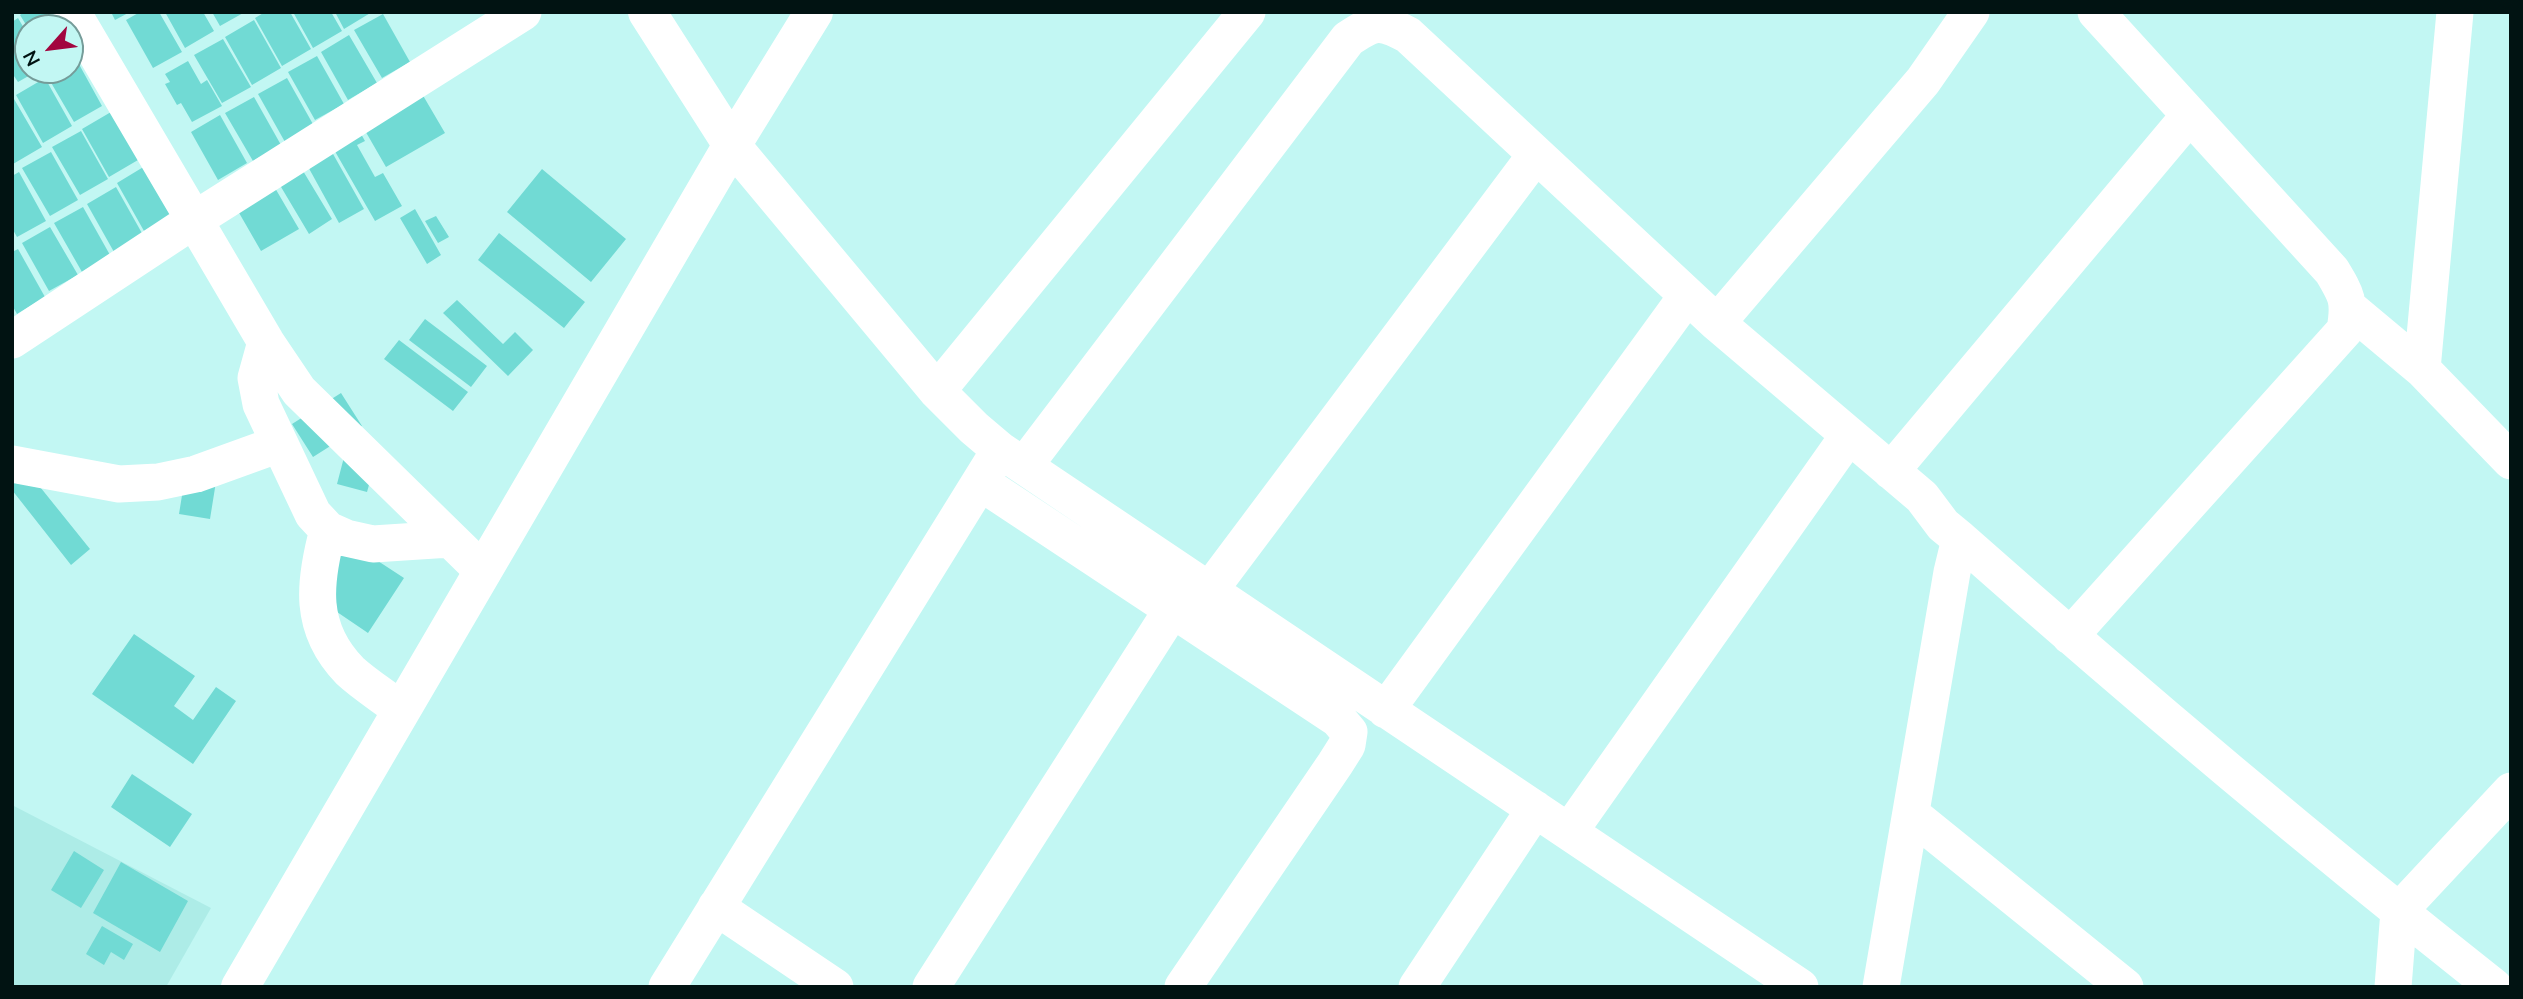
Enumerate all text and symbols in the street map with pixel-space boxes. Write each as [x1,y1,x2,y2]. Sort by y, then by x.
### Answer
north arrow [14,14,84,84]
text: N [17,46,47,70]

